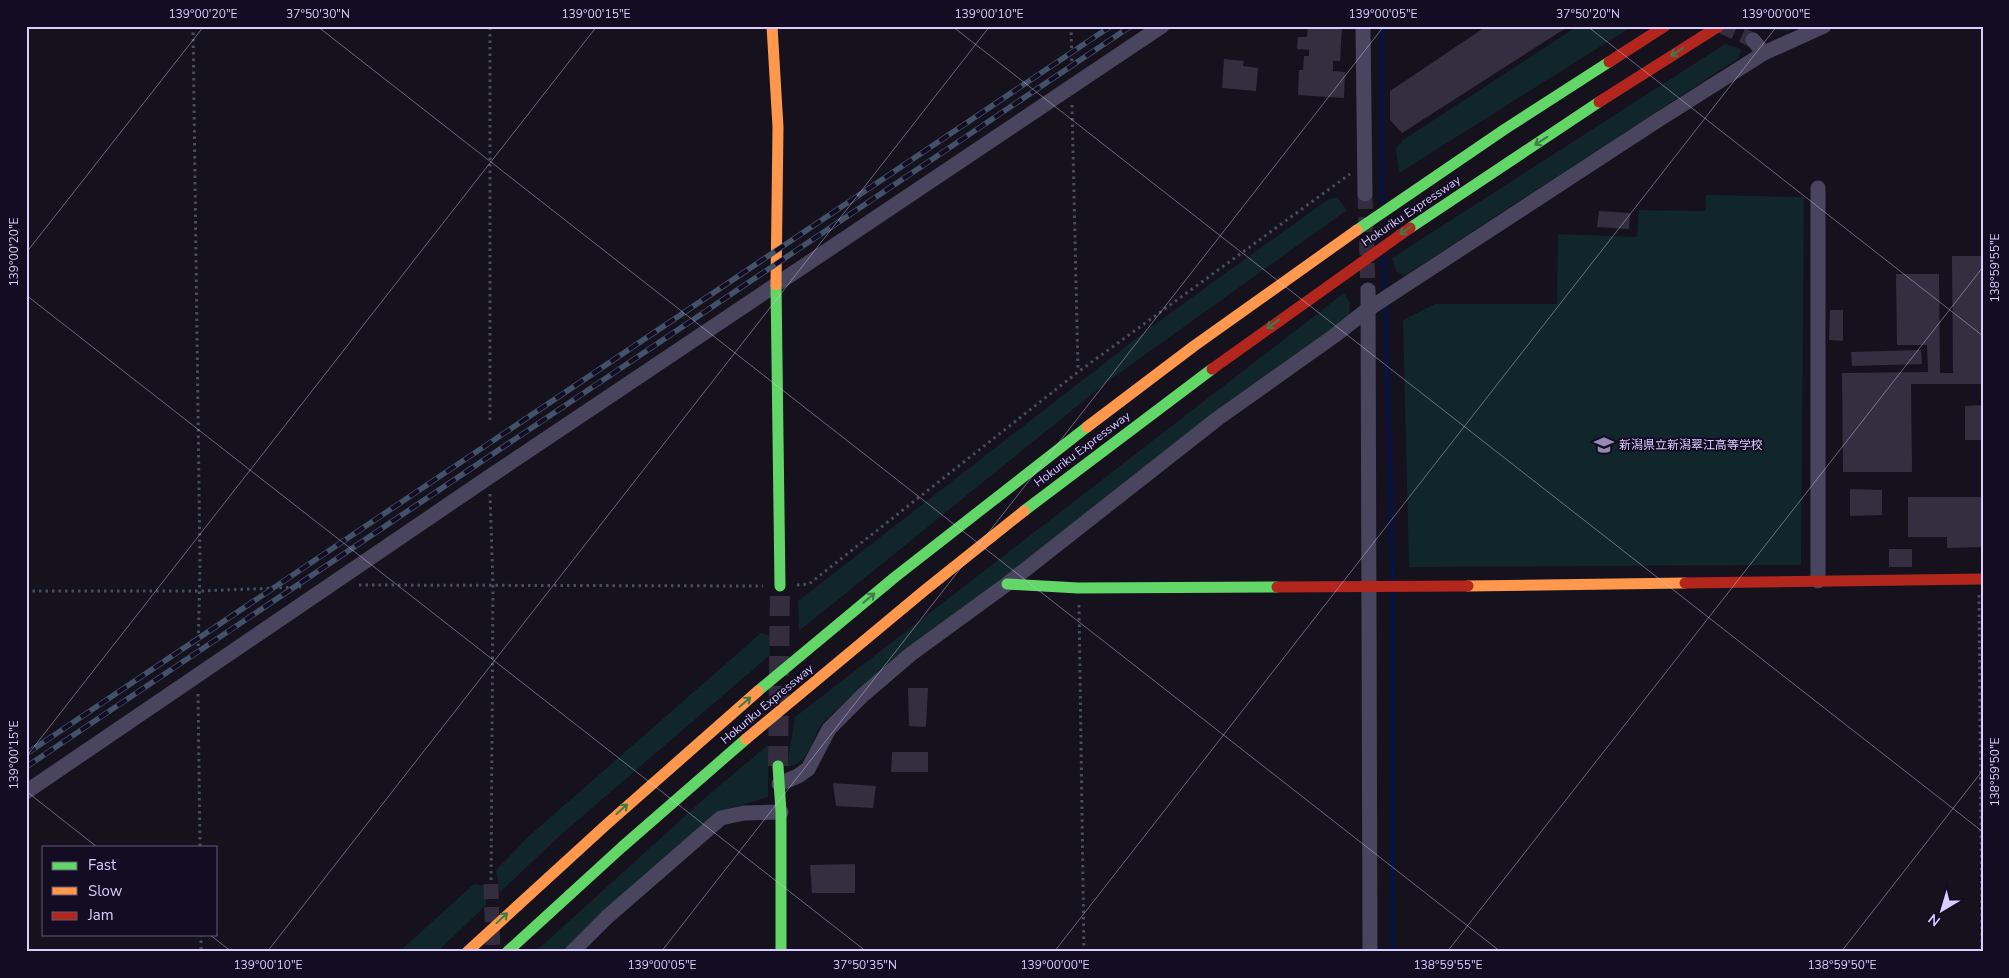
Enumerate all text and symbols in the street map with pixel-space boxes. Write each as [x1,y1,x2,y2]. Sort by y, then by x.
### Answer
text: 139°00'20"E [168,6,238,22]
text: 37°50'30"N [286,6,350,22]
text: 139°00'15"E [561,6,631,22]
text: 139°00'10"E [954,6,1024,22]
text: 139°00'05"E [1348,6,1418,22]
text: 37°50'20"N [1556,6,1620,22]
text: 139°00'00"E [1741,6,1811,22]
one-way arrow [1671,47,1685,57]
one-way arrow [1535,136,1549,146]
street label: Hokuriku Expressway [1358,171,1464,250]
text: 139°00'20"E [6,217,22,287]
one-way arrow [1399,225,1413,235]
text: 138°59'55"E [1987,233,2003,303]
one-way arrow [1267,318,1280,329]
street label: Hokuriku Expressway [1031,407,1134,490]
school or university icon: 新潟県立新潟翠江高等学校 [1593,434,1615,456]
place label: 新潟県立新潟翠江高等学校 [1619,437,1763,453]
one-way arrow [863,592,876,603]
street label: Hokuriku Expressway [717,660,817,747]
one-way arrow [738,696,751,707]
text: 139°00'15"E [6,720,22,790]
text: 138°59'50"E [1987,737,2003,807]
one-way arrow [616,803,629,815]
legend [42,846,218,936]
text: Fast [88,855,117,875]
text: Slow [88,881,123,901]
north arrow [1916,886,1966,936]
text: Jam [87,905,114,925]
text: N [1924,909,1944,931]
one-way arrow [496,912,509,924]
text: 139°00'10"E [233,957,303,973]
text: 139°00'05"E [627,957,697,973]
text: 37°50'35"N [833,957,897,973]
text: 139°00'00"E [1020,957,1090,973]
text: 138°59'55"E [1413,957,1483,973]
text: 138°59'50"E [1807,957,1877,973]

